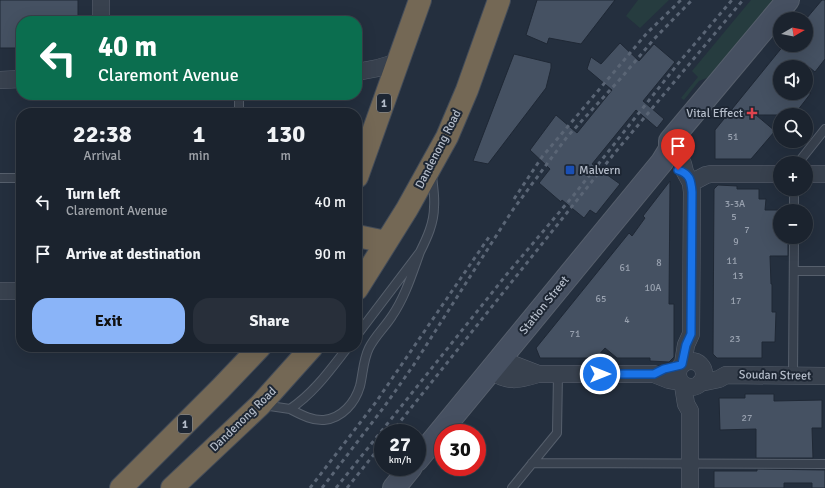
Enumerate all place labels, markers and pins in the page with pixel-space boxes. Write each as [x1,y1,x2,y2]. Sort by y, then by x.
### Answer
place label: Vital Effect [686,106,743,121]
marker: Vital Effect [746,107,758,119]
pin [661,129,695,170]
place label: Malvern [579,163,620,178]
marker: Malvern [564,164,576,176]

